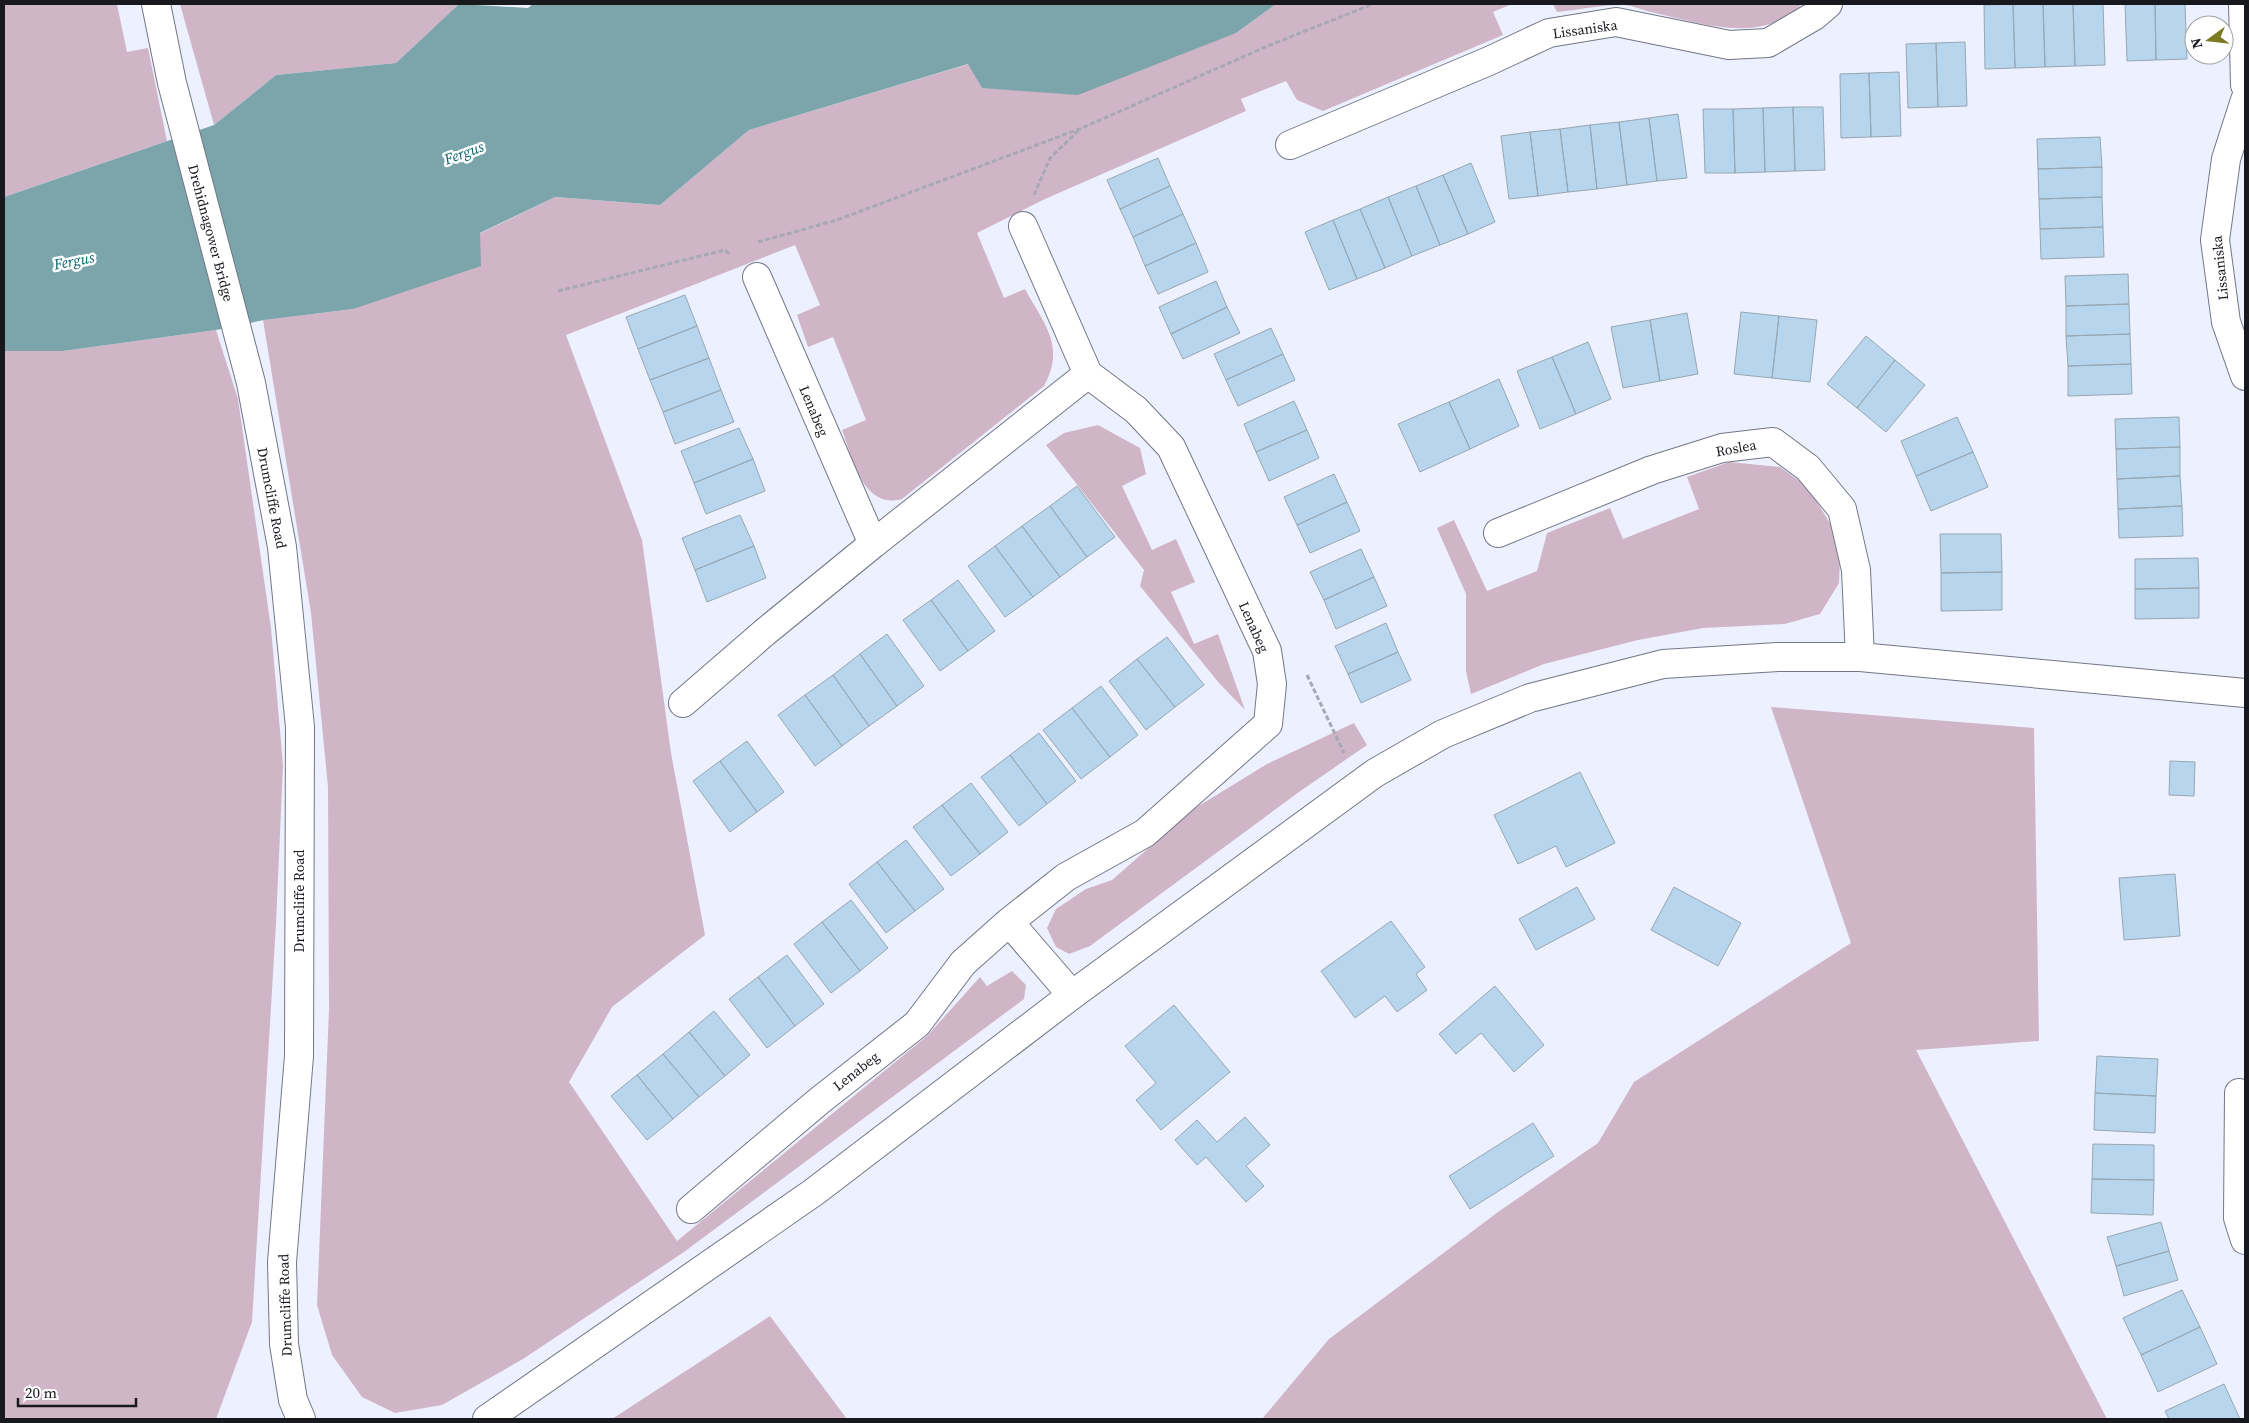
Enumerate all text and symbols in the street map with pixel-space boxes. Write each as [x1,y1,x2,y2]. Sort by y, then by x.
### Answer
street label: Lissaniska [1551,14,1619,43]
north arrow [2184,15,2234,65]
text: N [2185,36,2207,51]
water label: Fergus [440,135,487,170]
street label: Drehidnagower Bridge [183,162,239,304]
street label: Lissaniska [2207,234,2233,301]
water label: Fergus [51,246,96,275]
street label: Lenabeg [794,382,834,440]
street label: Roslea [1714,434,1759,461]
street label: Drumcliffe Road [252,446,292,550]
street label: Lenabeg [1234,598,1274,656]
street label: Drumcliffe Road [289,850,309,952]
street label: Lenabeg [829,1047,883,1095]
street label: Drumcliffe Road [273,1253,297,1357]
scale bar [18,1376,135,1408]
text: 20 m [25,1382,57,1403]

